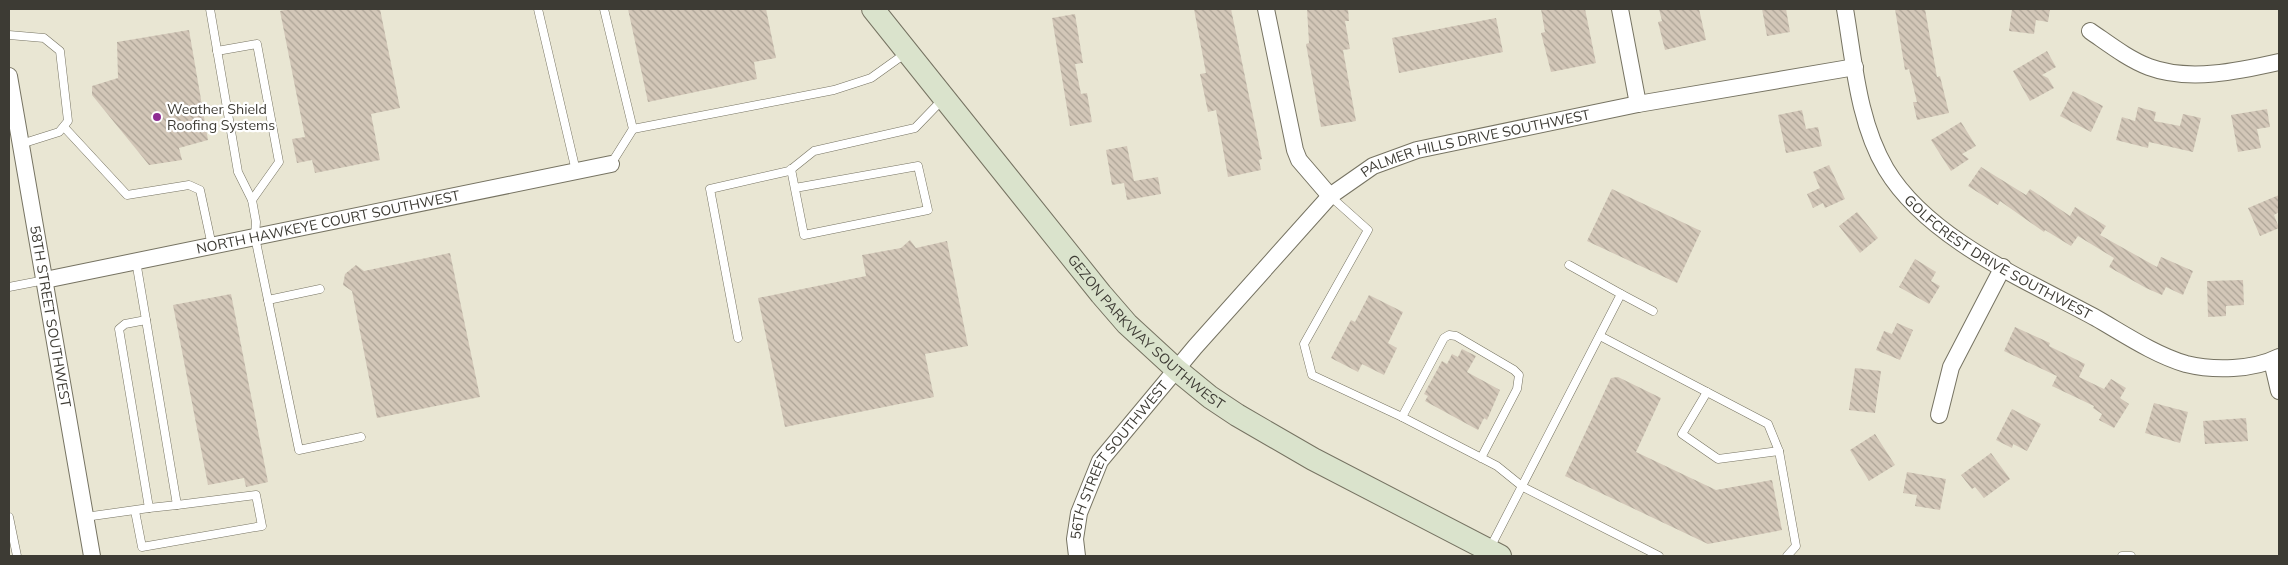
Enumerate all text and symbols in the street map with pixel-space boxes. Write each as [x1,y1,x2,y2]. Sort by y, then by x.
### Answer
place label: Weather Shield Roofing Systems [167,100,275,134]
street label: PALMER HILLS DRIVE SOUTHWEST [1357,105,1592,181]
marker: Weather Shield Roofing Systems [151,111,163,123]
street label: NORTH HAWKEYE COURT SOUTHWEST [195,186,462,258]
street label: GOLFCREST DRIVE SOUTHWEST [1900,191,2096,323]
street label: 58TH STREET SOUTHWEST [26,224,75,409]
street label: GEZON PARKWAY SOUTHWEST [1064,251,1229,414]
street label: 56TH STREET SOUTHWEST [1066,377,1172,541]

